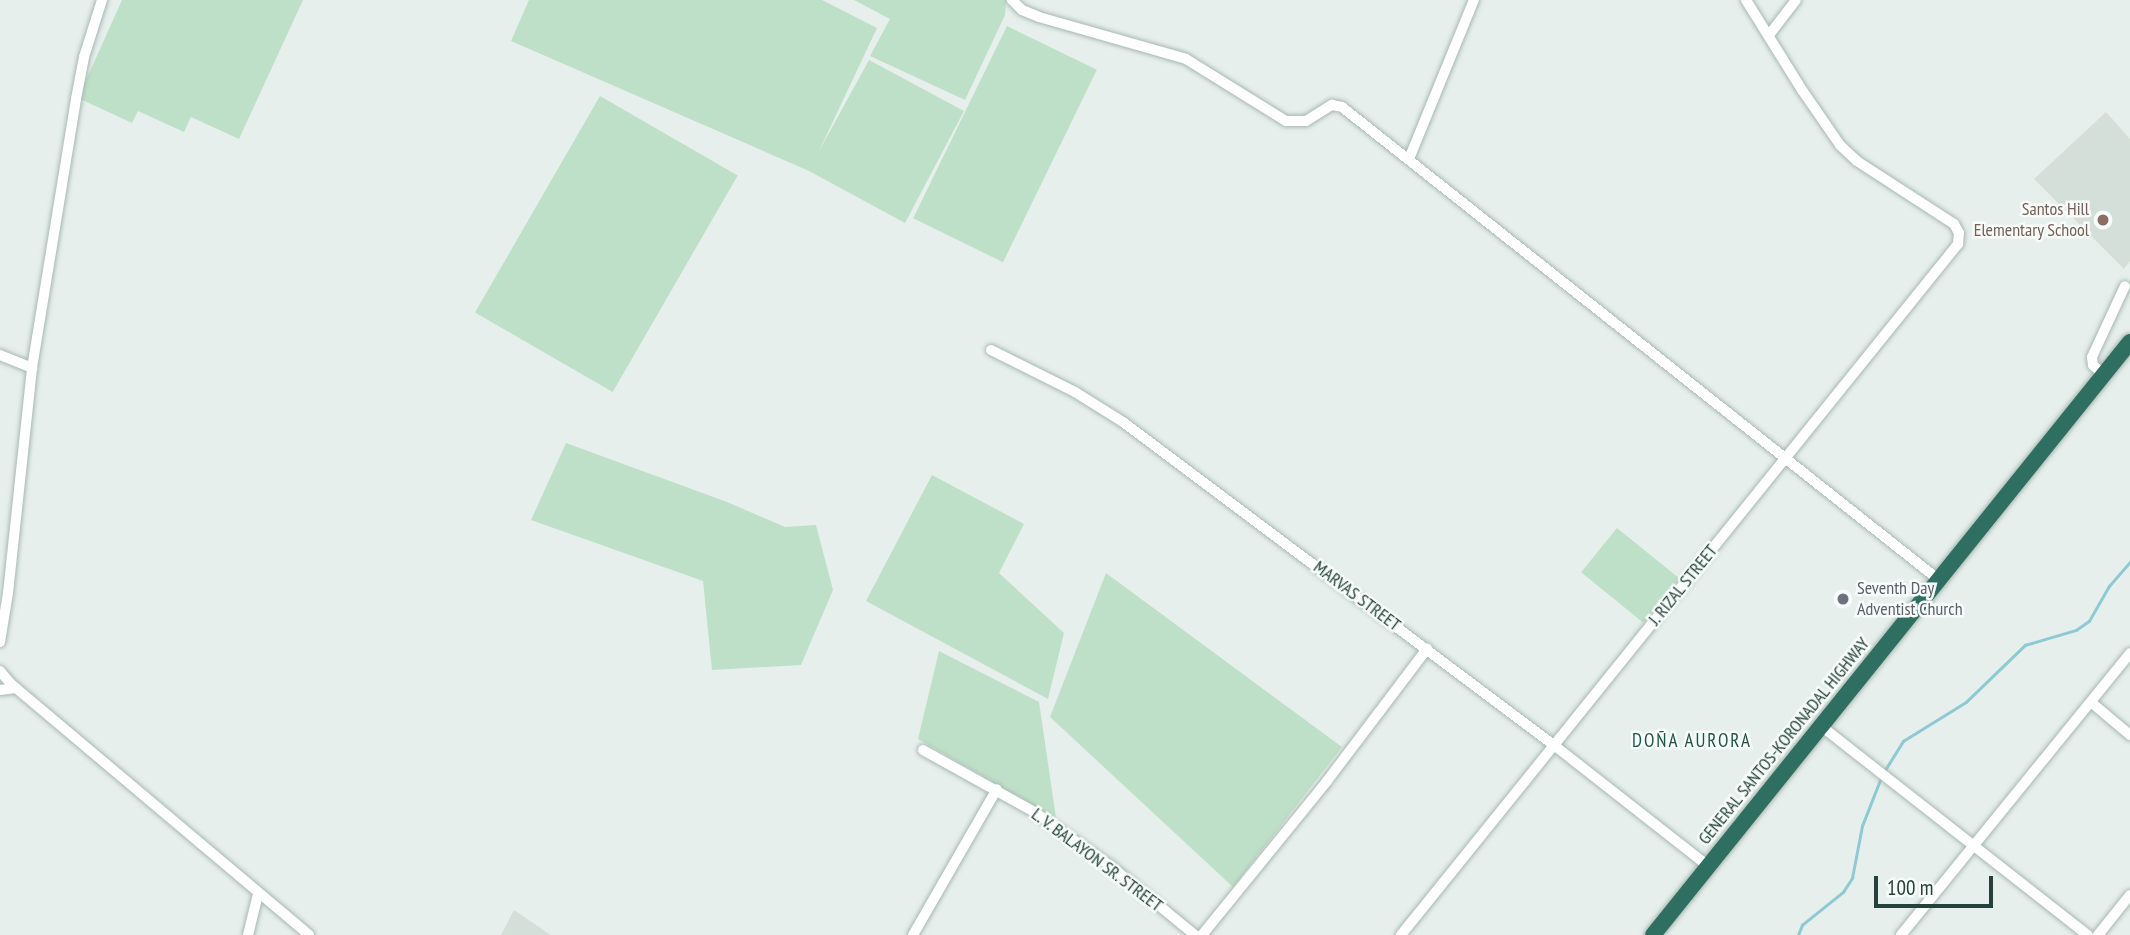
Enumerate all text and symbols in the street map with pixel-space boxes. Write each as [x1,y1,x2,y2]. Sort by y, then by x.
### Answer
place label: Santos Hill Elementary School [1973,199,2089,242]
marker: Santos Hill Elementary School [2095,212,2111,228]
street label: J. RIZAL STREET [1643,540,1723,630]
street label: MARVAS STREET [1309,556,1405,636]
place label: Seventh Day Adventist Church [1857,578,1963,620]
marker: Seventh Day Adventist Church [1835,591,1851,607]
street label: GENERAL SANTOS-KORONADAL HIGHWAY [1693,633,1875,849]
district label: DOÑA AURORA [1633,730,1751,752]
street label: L. V. BALAYON SR. STREET [1026,802,1168,918]
scale bar [1878,862,1997,906]
text: 100 m [1887,874,1933,901]

